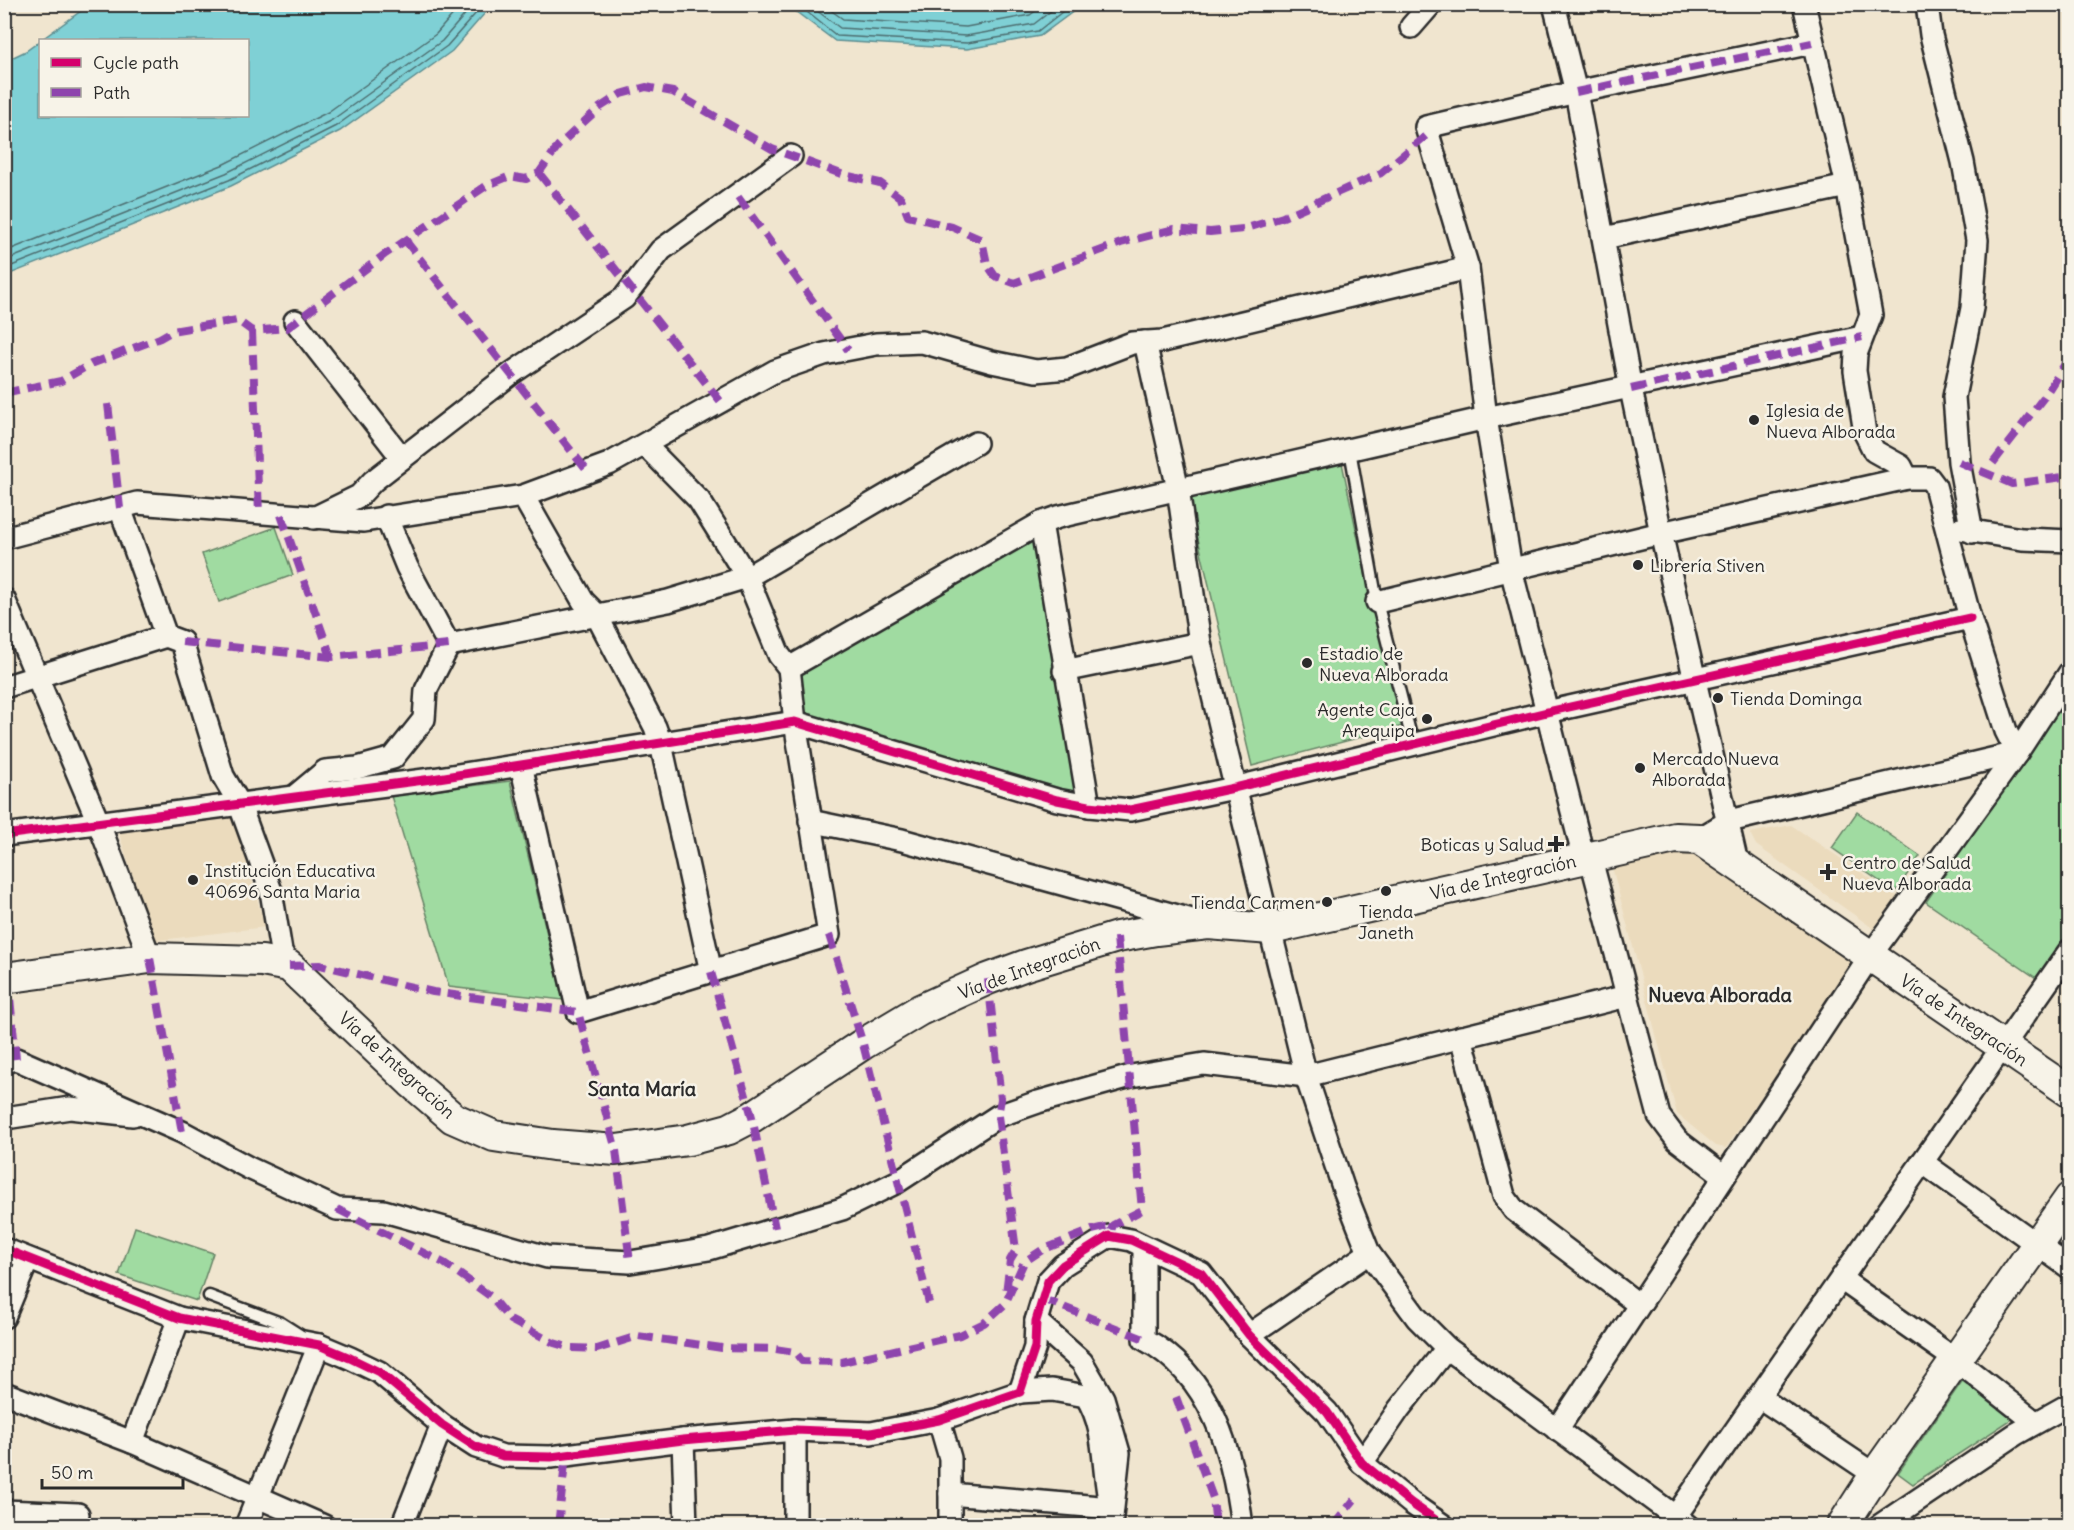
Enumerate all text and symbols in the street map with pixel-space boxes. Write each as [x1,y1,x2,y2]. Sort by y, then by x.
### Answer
legend [39,39,249,117]
text: Cycle path [93,51,179,74]
text: Path [93,81,130,104]
place label: Iglesia de Nueva Alborada [1766,399,1896,443]
marker: Iglesia de Nueva Alborada [1747,413,1761,427]
place label: Librería Stiven [1650,554,1765,577]
marker: Librería Stiven [1631,558,1645,572]
place label: Estadio de Nueva Alborada [1319,642,1449,686]
marker: Estadio de Nueva Alborada [1300,656,1314,670]
place label: Tienda Dominga [1730,687,1862,710]
marker: Tienda Dominga [1711,691,1725,705]
place label: Agente Caja Arequipa [1317,698,1415,742]
marker: Agente Caja Arequipa [1420,712,1434,726]
place label: Mercado Nueva Alborada [1652,747,1779,791]
marker: Mercado Nueva Alborada [1633,761,1647,775]
place label: Boticas y Salud [1421,833,1544,856]
marker: Boticas y Salud [1549,837,1563,851]
street label: Vía de Integración [1428,849,1578,905]
place label: Centro de Salud Nueva Alborada [1842,851,1972,895]
place label: Institución Educativa 40696 Santa Maria [205,859,376,903]
marker: Centro de Salud Nueva Alborada [1819,863,1837,881]
marker: Institución Educativa 40696 Santa Maria [186,873,200,887]
marker: Tienda Janeth [1379,884,1393,898]
place label: Tienda Carmen [1191,891,1315,914]
marker: Tienda Carmen [1320,895,1334,909]
place label: Tienda Janeth [1358,900,1414,944]
street label: Vía de Integración [955,932,1103,1004]
street label: Vía de Integración [1896,969,2032,1071]
district label: Nueva Alborada [1648,982,1793,1007]
street label: Vía de Integración [334,1007,460,1123]
district label: Santa María [588,1076,697,1101]
scale bar [42,1452,183,1490]
text: 50 m [51,1461,93,1484]

